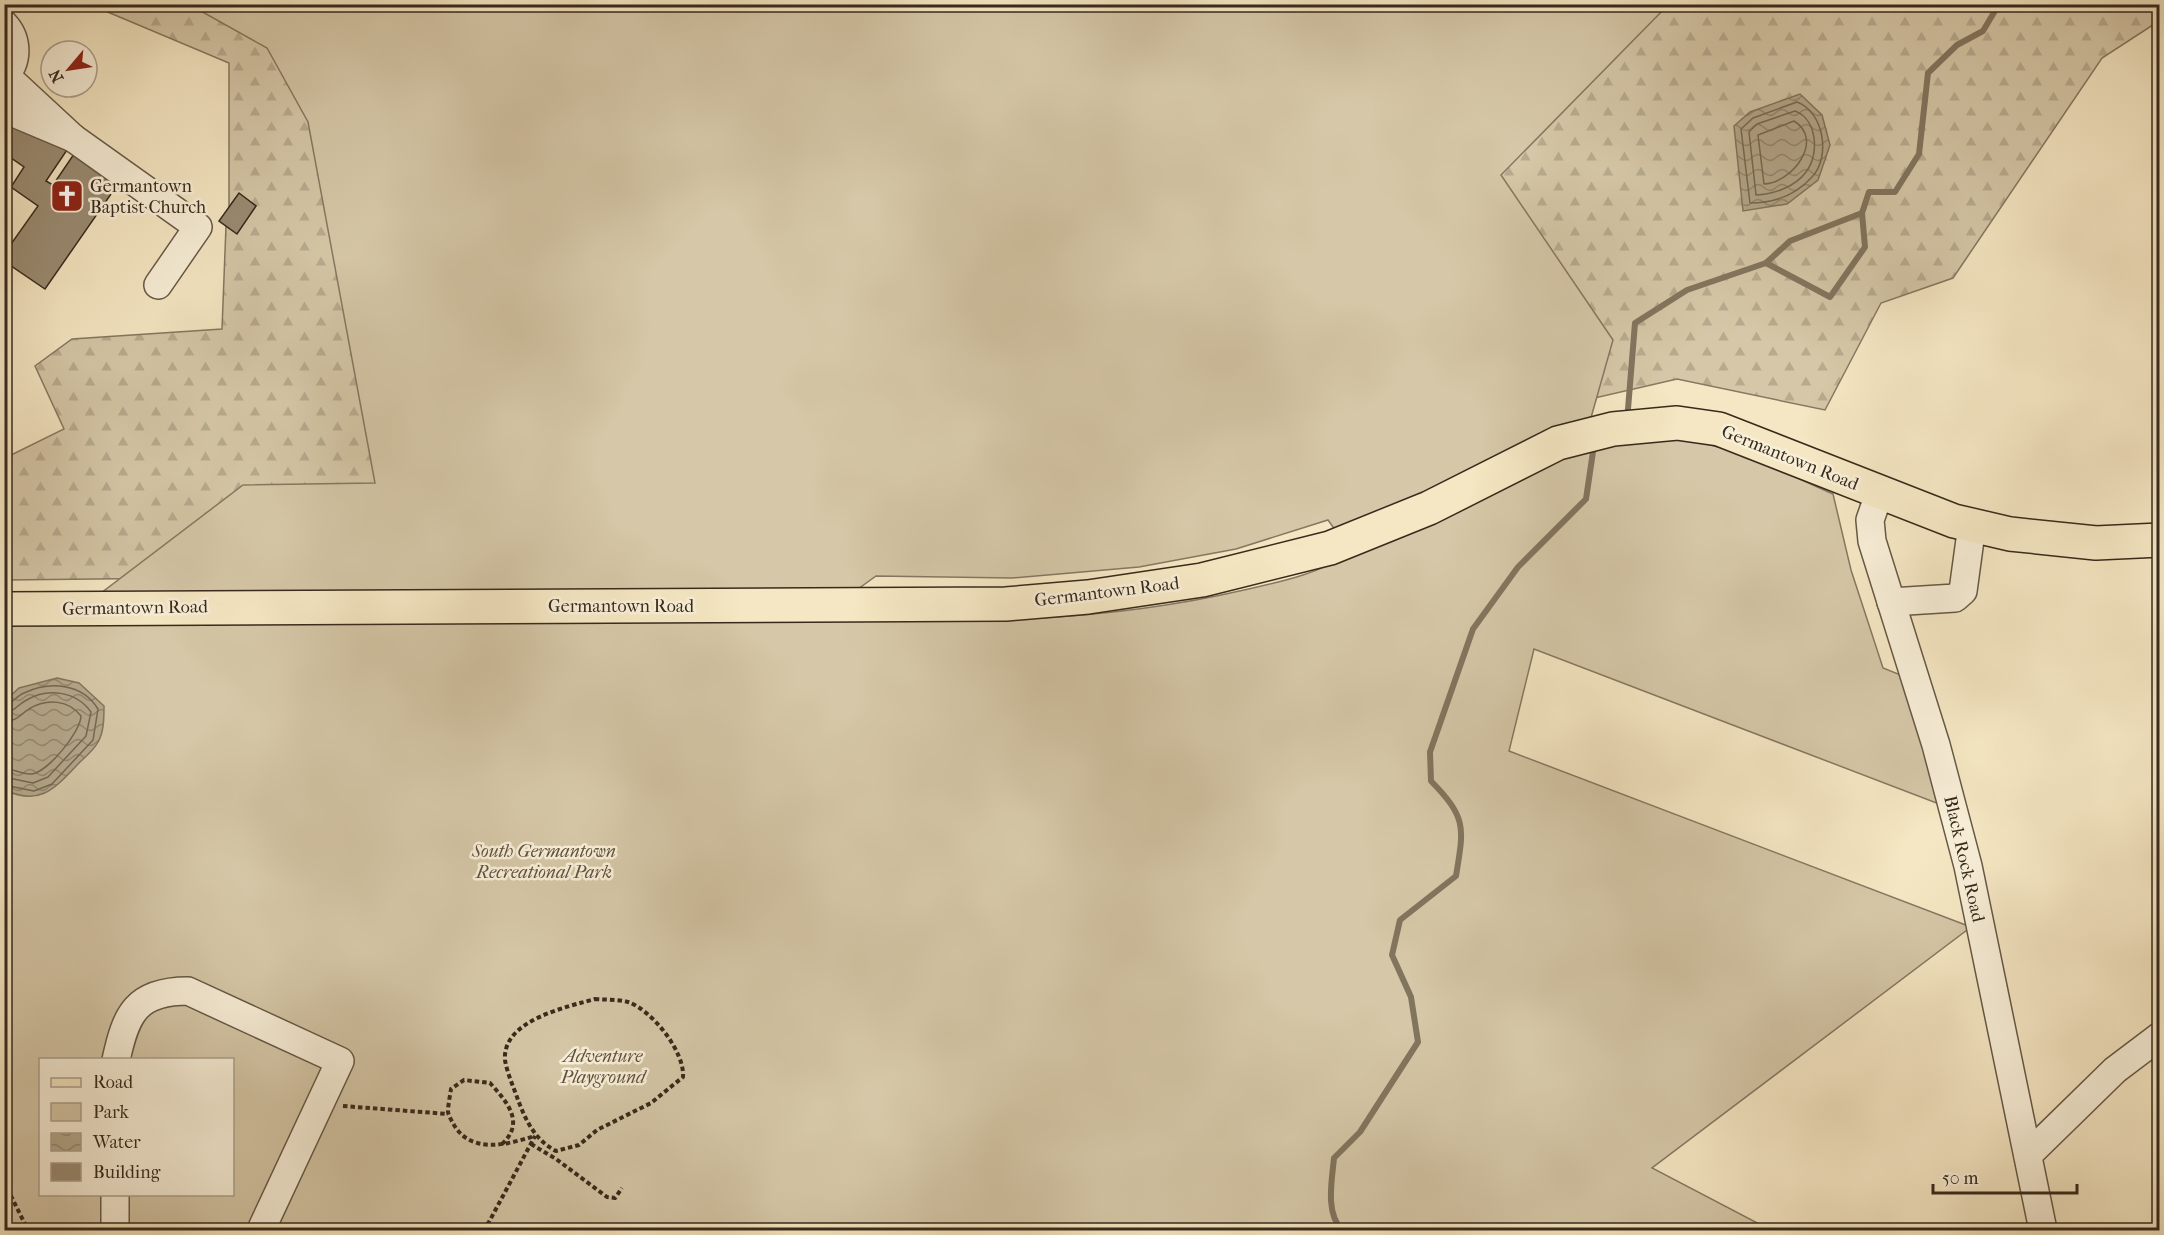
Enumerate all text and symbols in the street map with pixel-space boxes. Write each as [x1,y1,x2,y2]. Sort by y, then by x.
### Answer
north arrow [39,39,99,99]
text: N [45,65,68,86]
place label: Germantown Baptist Church [90,176,206,218]
church icon: Germantown Baptist Church [49,178,85,214]
street label: Germantown Road [1718,421,1862,495]
street label: Germantown Road [1033,573,1181,611]
street label: Germantown Road [62,596,208,620]
street label: Germantown Road [548,596,694,617]
street label: Black Rock Road [1939,794,1989,924]
park label: South Germantown Recreational Park [471,841,616,883]
park label: Adventure Playground [560,1046,648,1088]
legend [39,1058,234,1196]
text: Road [93,1072,133,1093]
text: Park [93,1102,130,1123]
text: Water [92,1132,141,1153]
scale bar [1933,1157,2077,1195]
text: Building [93,1162,161,1183]
text: 50 m [1942,1168,1979,1189]

